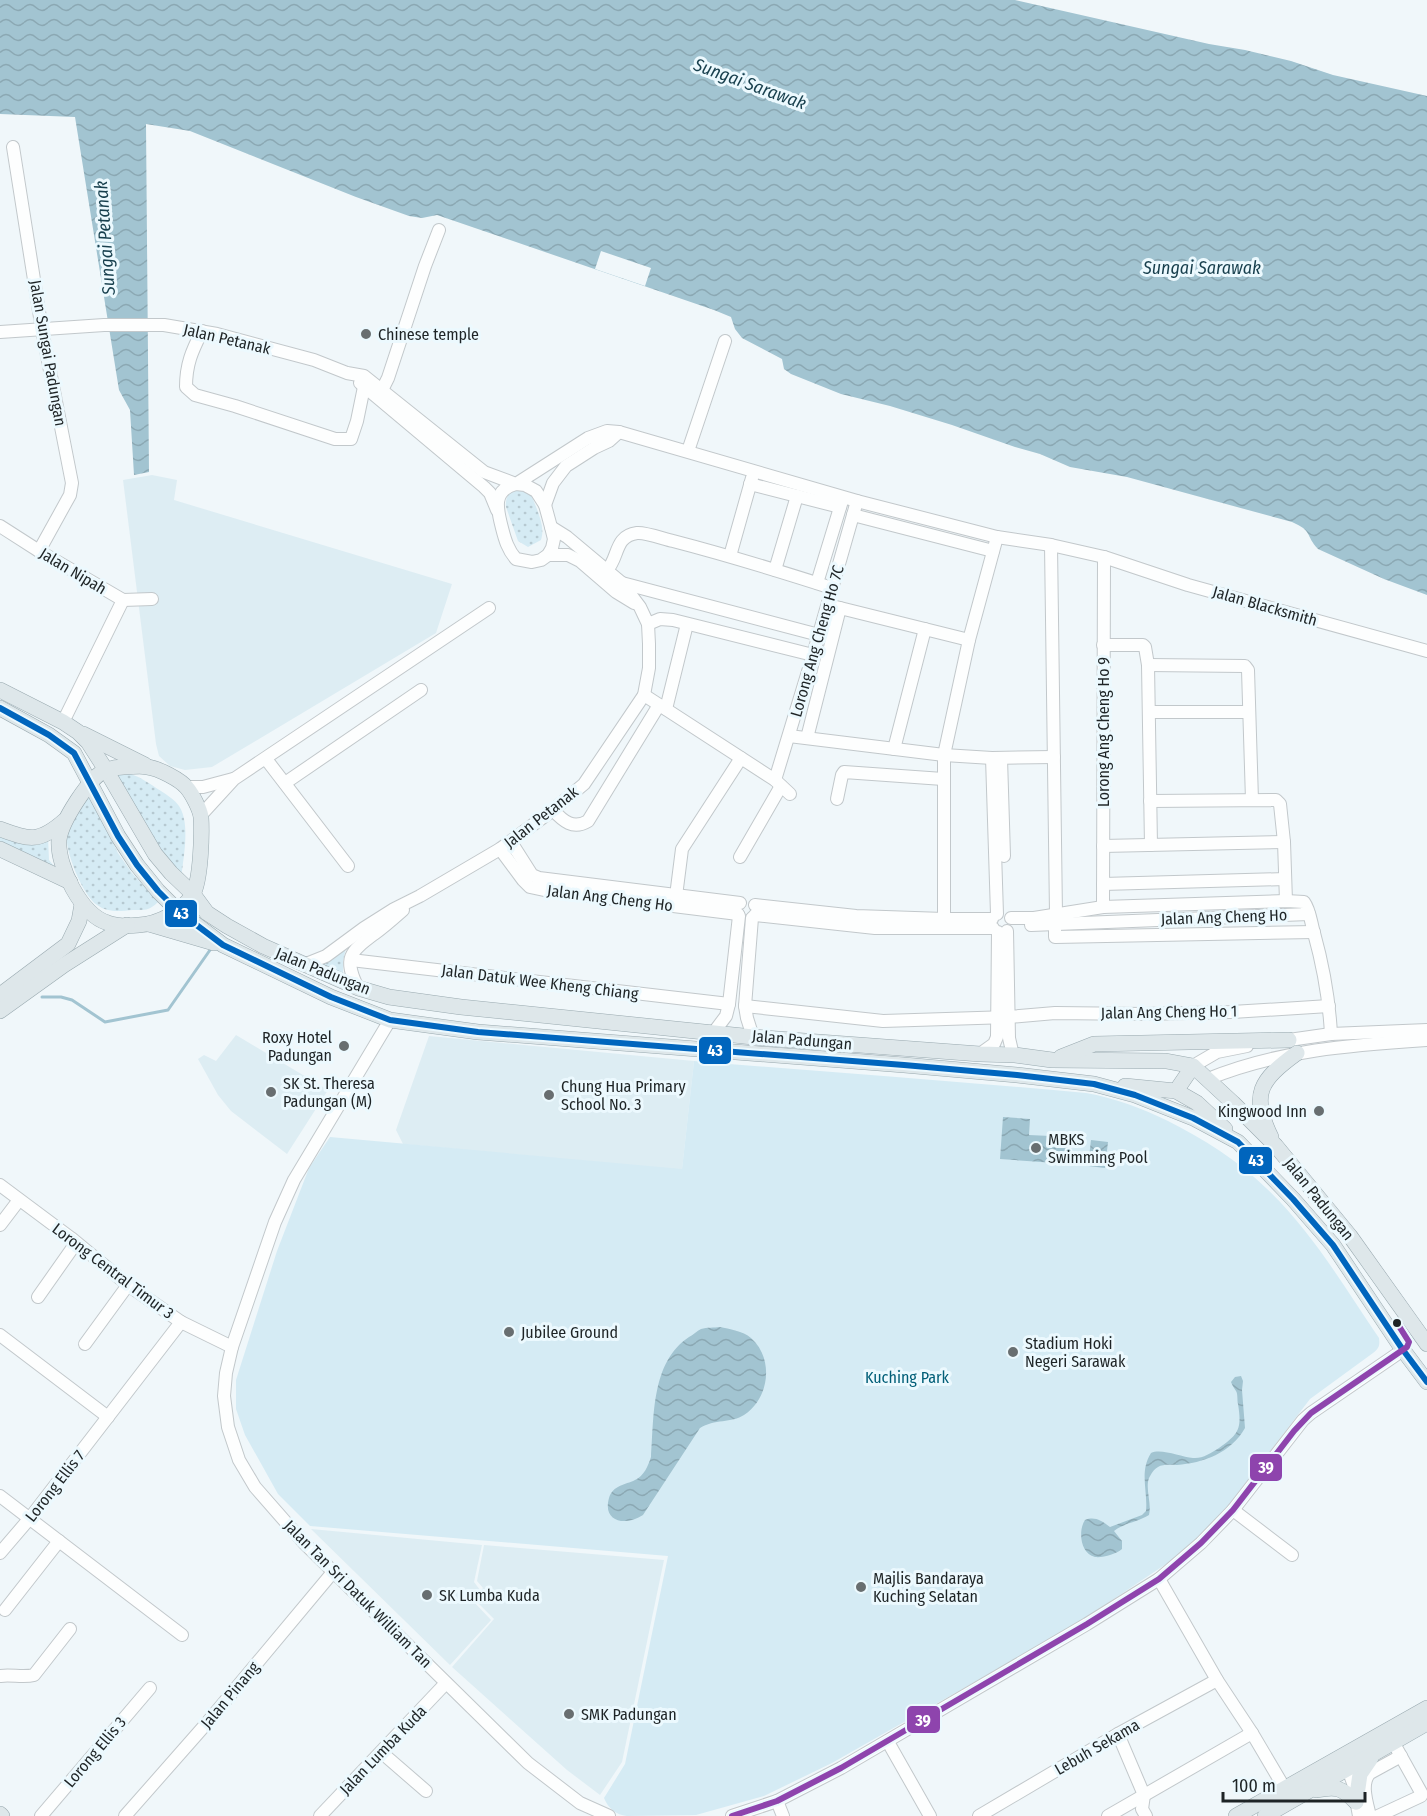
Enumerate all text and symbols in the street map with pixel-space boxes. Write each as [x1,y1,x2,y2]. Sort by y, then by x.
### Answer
water label: Sungai Sarawak [690,53,809,115]
water label: Sungai Petanak [90,180,120,297]
water label: Sungai Sarawak [1142,257,1261,279]
street label: Jalan Sungai Padungan [26,278,70,428]
street label: Jalan Petanak [182,320,273,358]
place label: Chinese temple [378,325,479,344]
marker: Chinese temple [359,327,373,341]
street label: Jalan Nipah [36,544,110,598]
street label: Lorong Ang Cheng Ho 7C [786,563,848,719]
street label: Jalan Blacksmith [1210,582,1320,630]
street label: Lorong Ang Cheng Ho 9 [1094,657,1113,807]
street label: Jalan Petanak [500,782,582,852]
street label: Jalan Ang Cheng Ho [546,881,674,915]
line badge: 43 [164,899,198,928]
text: 43 [173,904,189,923]
street label: Jalan Ang Cheng Ho [1160,905,1288,929]
street label: Jalan Padungan [273,943,373,999]
street label: Jalan Datuk Wee Kheng Chiang [441,960,640,1004]
street label: Jalan Ang Cheng Ho 1 [1101,1001,1237,1023]
street label: Jalan Padungan [751,1026,853,1054]
place label: Roxy Hotel Padungan [262,1028,332,1065]
line badge: 43 [698,1036,732,1065]
marker: Roxy Hotel Padungan [337,1039,351,1053]
text: 43 [707,1041,723,1060]
place label: SK St. Theresa Padungan (M) [283,1074,375,1111]
place label: Chung Hua Primary School No. 3 [561,1077,687,1114]
marker: SK St. Theresa Padungan (M) [264,1085,278,1099]
marker: Chung Hua Primary School No. 3 [542,1088,556,1102]
place label: Kingwood Inn [1218,1102,1307,1121]
marker: Kingwood Inn [1312,1104,1326,1118]
place label: MBKS Swimming Pool [1048,1130,1148,1167]
marker: MBKS Swimming Pool [1029,1141,1043,1155]
line badge: 43 [1238,1146,1273,1175]
text: 43 [1248,1151,1264,1170]
street label: Jalan Padungan [1280,1154,1358,1244]
street label: Lorong Central Timur 3 [48,1219,178,1323]
unlabelled marker [1391,1317,1403,1329]
place label: Jubilee Ground [521,1323,618,1342]
marker: Jubilee Ground [502,1325,516,1339]
place label: Stadium Hoki Negeri Sarawak [1025,1334,1126,1371]
marker: Stadium Hoki Negeri Sarawak [1006,1345,1020,1359]
park label: Kuching Park [865,1368,950,1387]
street label: Lorong Ellis 7 [21,1446,89,1525]
line badge: 39 [1249,1453,1283,1482]
text: 39 [1257,1458,1274,1477]
street label: Jalan Tan Sri Datuk William Tan [280,1516,436,1672]
place label: Majlis Bandaraya Kuching Selatan [873,1569,984,1606]
marker: Majlis Bandaraya Kuching Selatan [854,1580,868,1594]
place label: SK Lumba Kuda [439,1586,540,1605]
marker: SK Lumba Kuda [420,1588,434,1602]
street label: Jalan Pinang [197,1658,264,1732]
street label: Jalan Lumba Kuda [336,1701,431,1799]
place label: SMK Padungan [581,1705,677,1724]
line badge: 39 [906,1705,941,1734]
marker: SMK Padungan [562,1707,576,1721]
text: 39 [914,1711,931,1730]
street label: Lorong Ellis 3 [60,1713,130,1791]
street label: Lebuh Sekama [1051,1715,1143,1779]
scale bar [1223,1765,1366,1803]
text: 100 m [1232,1775,1276,1797]

